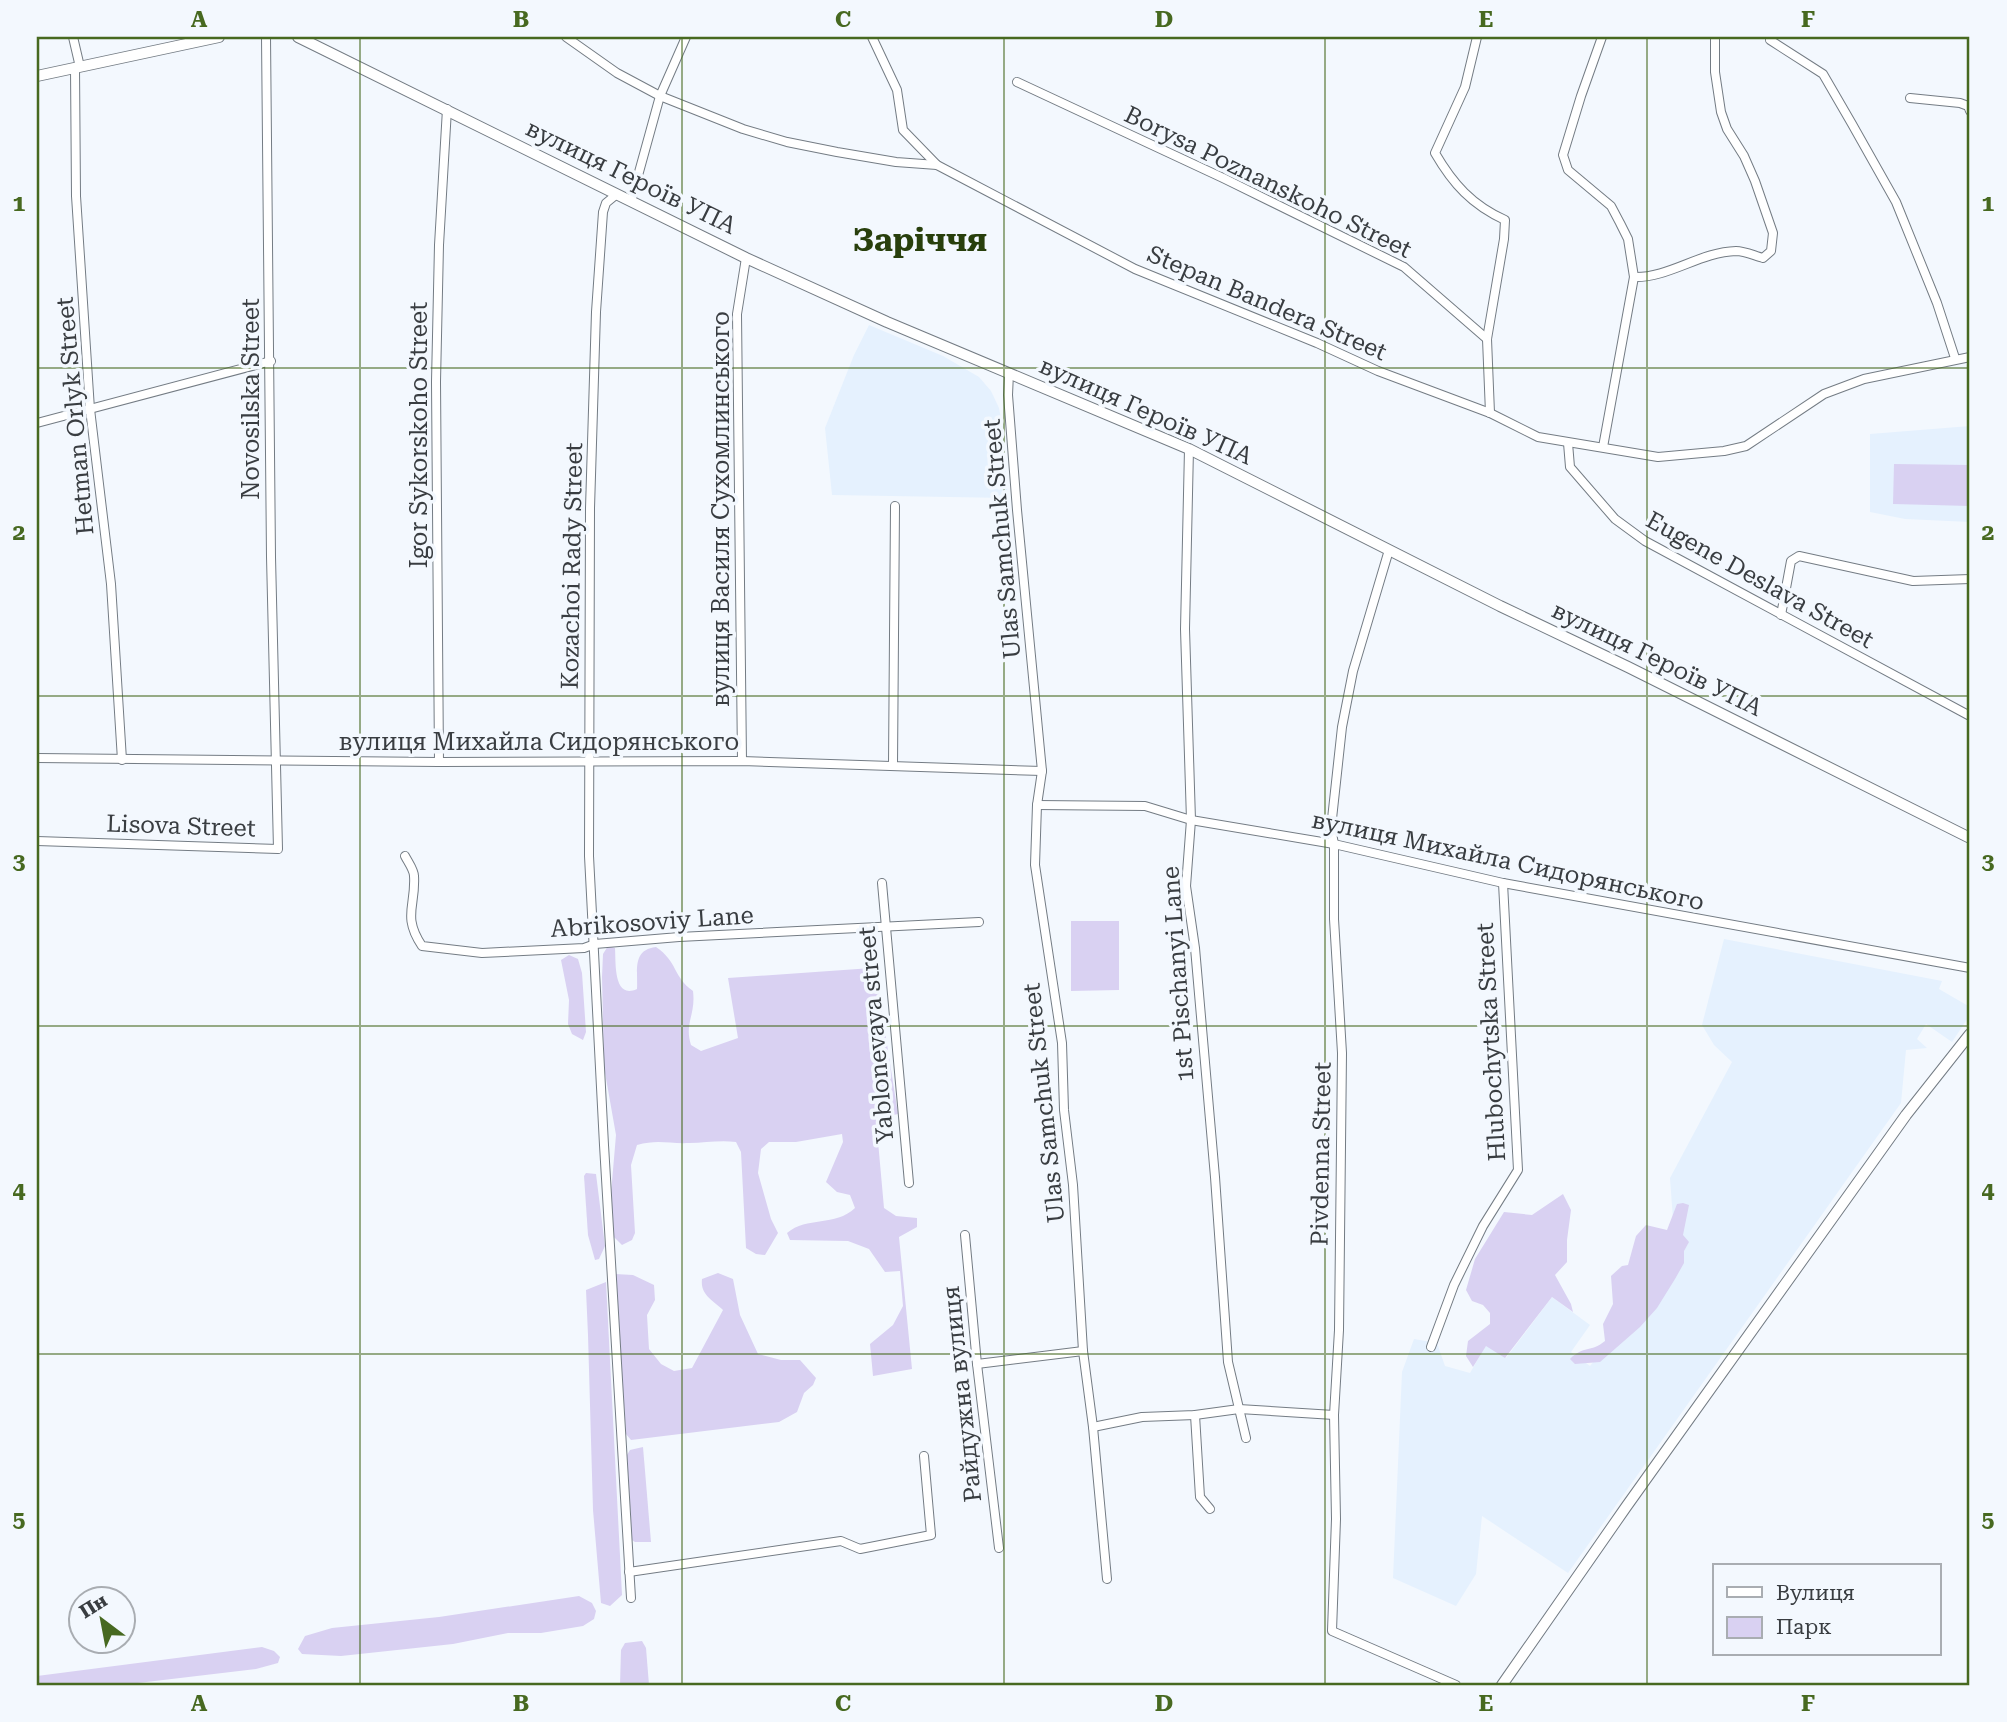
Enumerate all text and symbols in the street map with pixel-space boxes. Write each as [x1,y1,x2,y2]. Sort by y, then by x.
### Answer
text: A [191,6,208,33]
text: B [513,6,529,33]
text: C [835,6,851,33]
text: D [1155,6,1173,33]
text: E [1479,6,1493,33]
text: F [1801,6,1815,33]
street label: Borysa Poznanskoho Street [1120,100,1416,264]
street label: вулиця Героїв УПА [521,114,741,240]
text: 1 [13,190,26,217]
text: 1 [1982,190,1995,217]
district label: Заріччя [853,221,987,259]
street label: Stepan Bandera Street [1143,240,1391,366]
street label: Hetman Orlyk Street [51,296,99,536]
street label: Novosilska Street [237,298,265,500]
street label: Igor Sykorskoho Street [405,302,433,568]
street label: вулиця Василя Сухомлинського [707,311,735,707]
street label: вулиця Героїв УПА [1035,351,1257,471]
street label: Ulas Samchuk Street [978,418,1026,660]
street label: Kozachoi Rady Street [556,442,588,690]
street label: Eugene Deslava Street [1641,506,1879,654]
text: 2 [13,519,25,546]
text: 2 [1982,519,1994,546]
street label: вулиця Героїв УПА [1547,596,1767,722]
street label: вулиця Михайла Сидорянського [339,728,739,756]
street label: вулиця Михайла Сидорянського [1309,806,1707,916]
street label: Lisova Street [106,809,256,843]
text: 3 [13,848,26,875]
text: 3 [1982,848,1995,875]
street label: 1st Pischanyi Lane [1156,865,1200,1083]
street label: Abrikosoviy Lane [550,901,754,943]
street label: Hlubochytska Street [1471,922,1511,1162]
street label: Yablonevaya street [853,925,899,1145]
street label: Ulas Samchuk Street [1017,982,1071,1224]
street label: Pivdenna Street [1305,1062,1337,1246]
text: 4 [13,1177,26,1204]
text: 4 [1982,1177,1995,1204]
street label: Райдужна вулиця [937,1285,987,1503]
text: 5 [13,1506,26,1533]
text: 5 [1982,1506,1995,1533]
legend [1713,1564,1940,1656]
text: Вулиця [1776,1581,1855,1605]
north arrow [66,1586,136,1656]
text: Пн [75,1589,112,1623]
text: Парк [1776,1615,1832,1639]
text: A [191,1690,208,1717]
text: B [513,1690,529,1717]
text: C [835,1690,851,1717]
text: D [1155,1690,1173,1717]
text: E [1479,1690,1493,1717]
text: F [1801,1690,1815,1717]

